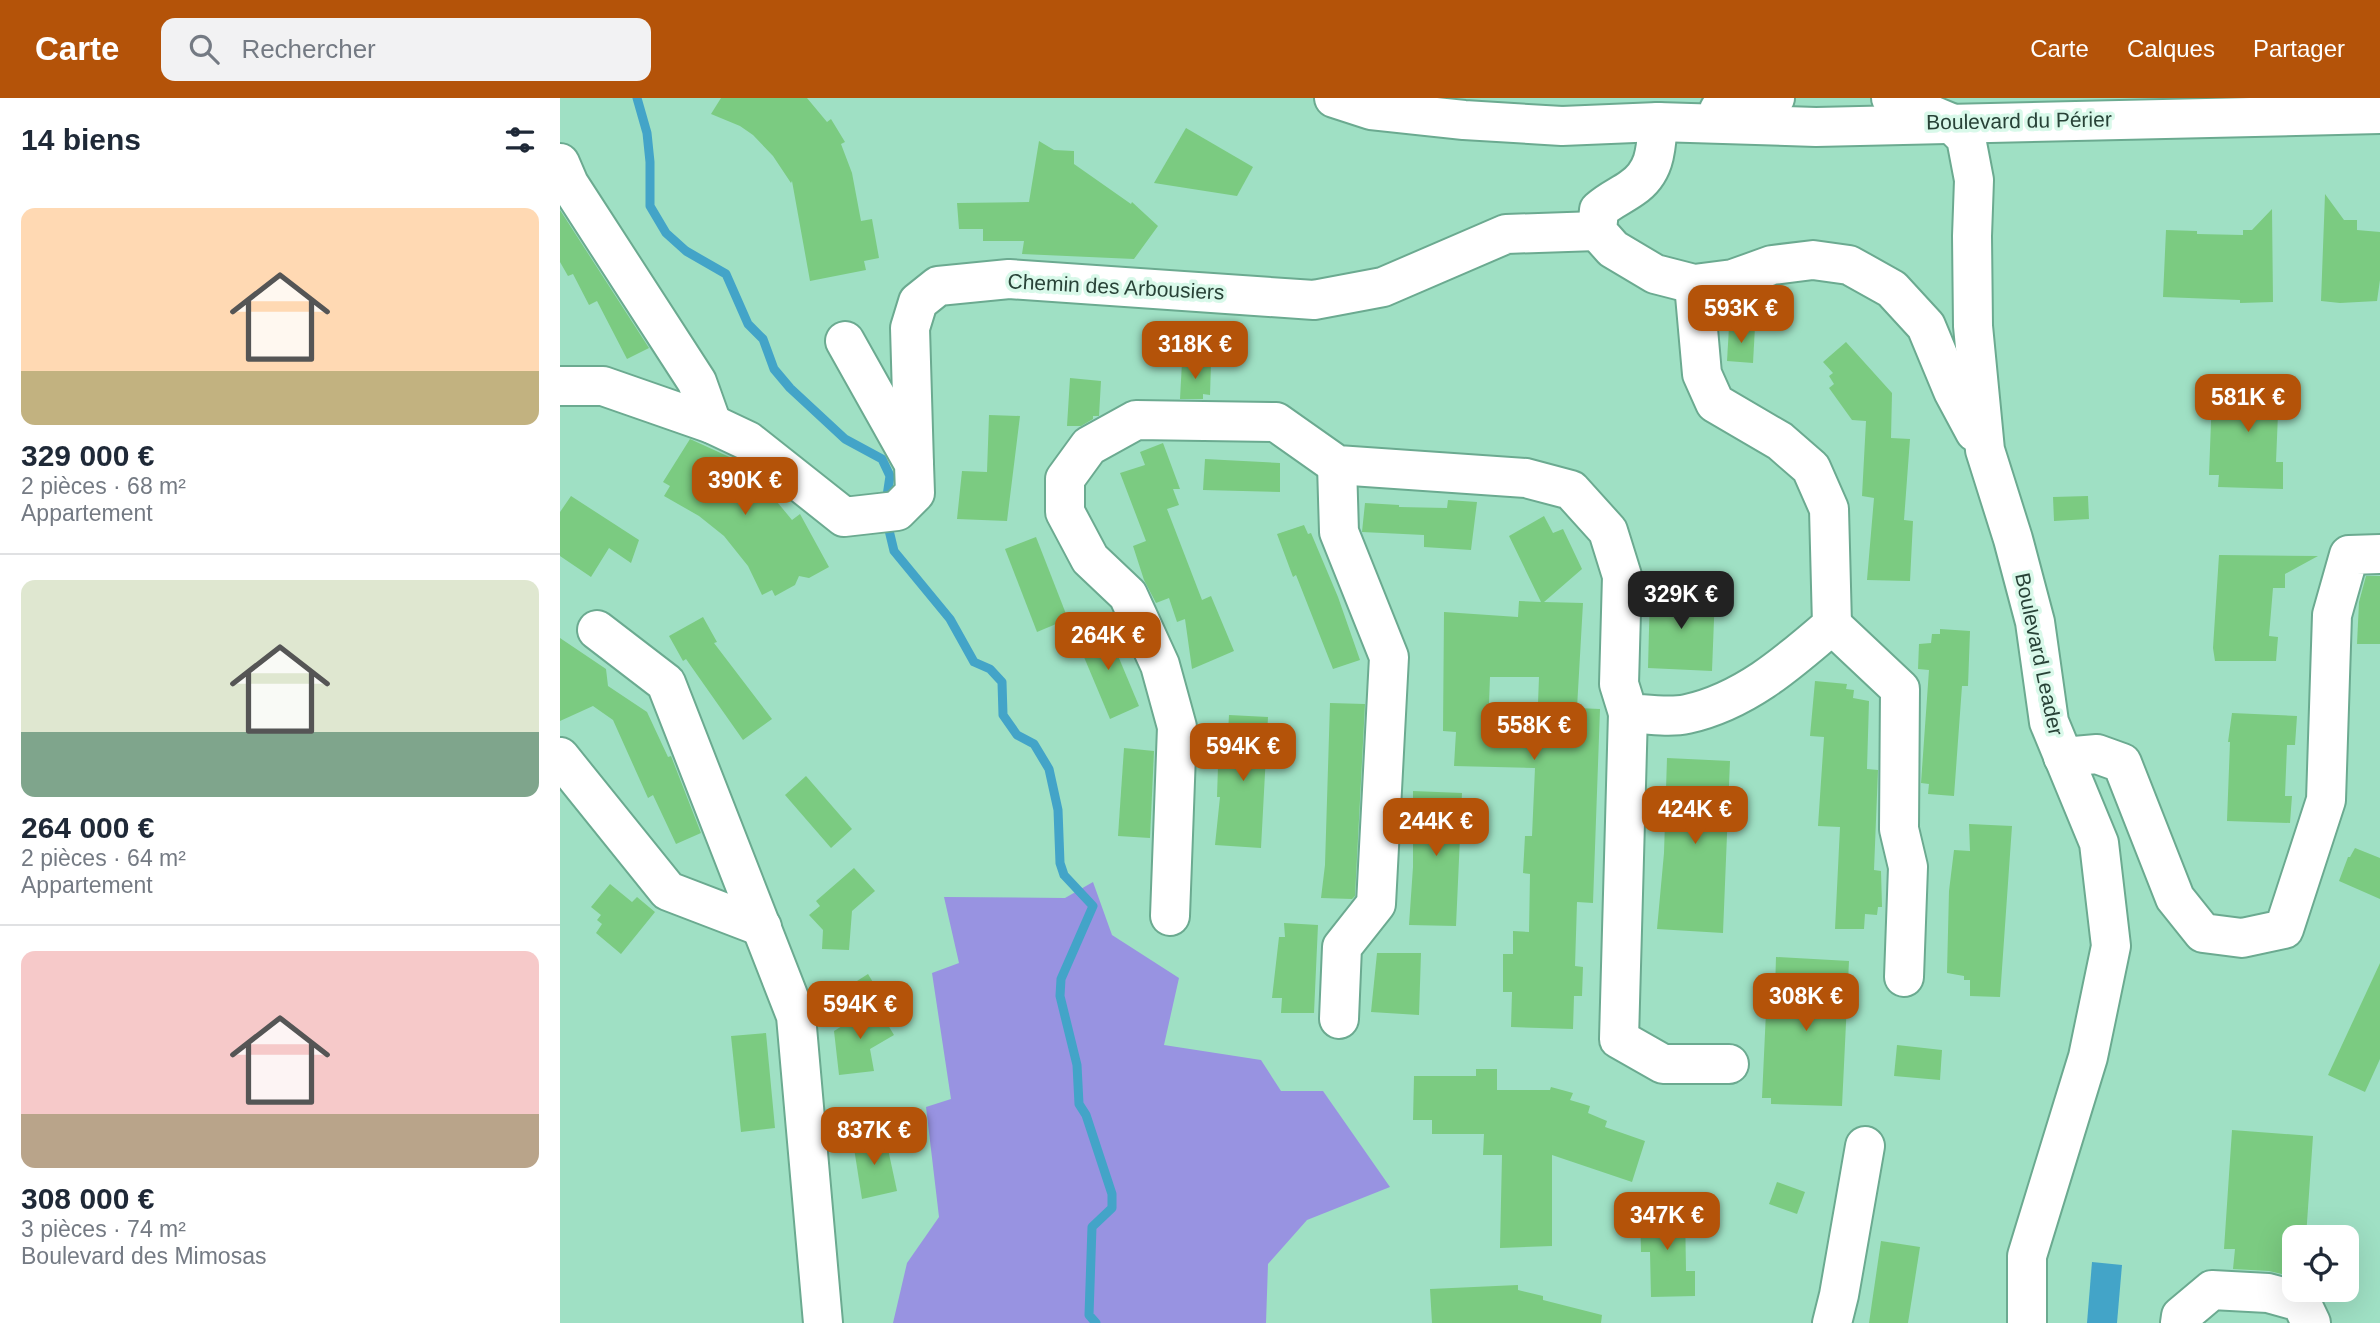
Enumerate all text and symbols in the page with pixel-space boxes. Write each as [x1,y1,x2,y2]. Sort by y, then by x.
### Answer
search box [161,18,651,81]
text: Carte [35,30,119,67]
icon: search [185,30,223,68]
text: Rechercher [241,34,376,64]
text: Carte [2030,35,2089,62]
text: Calques [2127,35,2215,62]
text: Partager [2253,35,2345,62]
street label: Boulevard du Périer [1926,107,2112,134]
icon: filters [501,121,539,159]
text: 14 biens [21,123,141,156]
icon: home [217,254,343,380]
street label: Chemin des Arbousiers [1007,269,1225,304]
pin: 593K € [1684,286,1798,345]
text: 593K € [1704,295,1778,321]
pin: 318K € [1138,322,1252,381]
text: 318K € [1158,331,1232,357]
pin: 581K € [2191,374,2305,434]
text: 581K € [2211,384,2285,410]
text: 329 000 € [21,439,154,472]
pin: 390K € [688,458,802,517]
text: 390K € [708,467,782,493]
text: 2 pièces · 68 m² [21,473,186,499]
text: Appartement [21,500,153,526]
street label: Boulevard Leader [2011,570,2068,737]
pin: 329K € [1624,572,1738,631]
text: 329K € [1644,581,1718,607]
pin: 264K € [1051,612,1165,672]
text: 264K € [1071,622,1145,648]
icon: home [217,626,343,752]
pin: 558K € [1477,702,1591,762]
text: 558K € [1497,712,1571,738]
pin: 594K € [1186,724,1300,783]
text: 594K € [1206,733,1280,759]
pin: 424K € [1638,786,1752,846]
text: 424K € [1658,796,1732,822]
pin: 244K € [1379,798,1493,858]
text: 244K € [1399,808,1473,834]
text: 264 000 € [21,811,154,844]
text: 2 pièces · 64 m² [21,845,186,871]
text: Appartement [21,872,153,898]
pin: 308K € [1749,974,1863,1033]
pin: 594K € [803,982,917,1041]
text: 308K € [1769,983,1843,1009]
text: 594K € [823,991,897,1017]
icon: home [217,997,343,1123]
pin: 837K € [817,1108,931,1167]
text: 837K € [837,1117,911,1143]
text: 308 000 € [21,1182,154,1215]
pin: 347K € [1610,1192,1724,1252]
text: 347K € [1630,1202,1704,1228]
text: 3 pièces · 74 m² [21,1216,186,1242]
map controls [2282,1225,2359,1302]
button: locate [2282,1225,2359,1302]
text: Boulevard des Mimosas [21,1243,266,1269]

